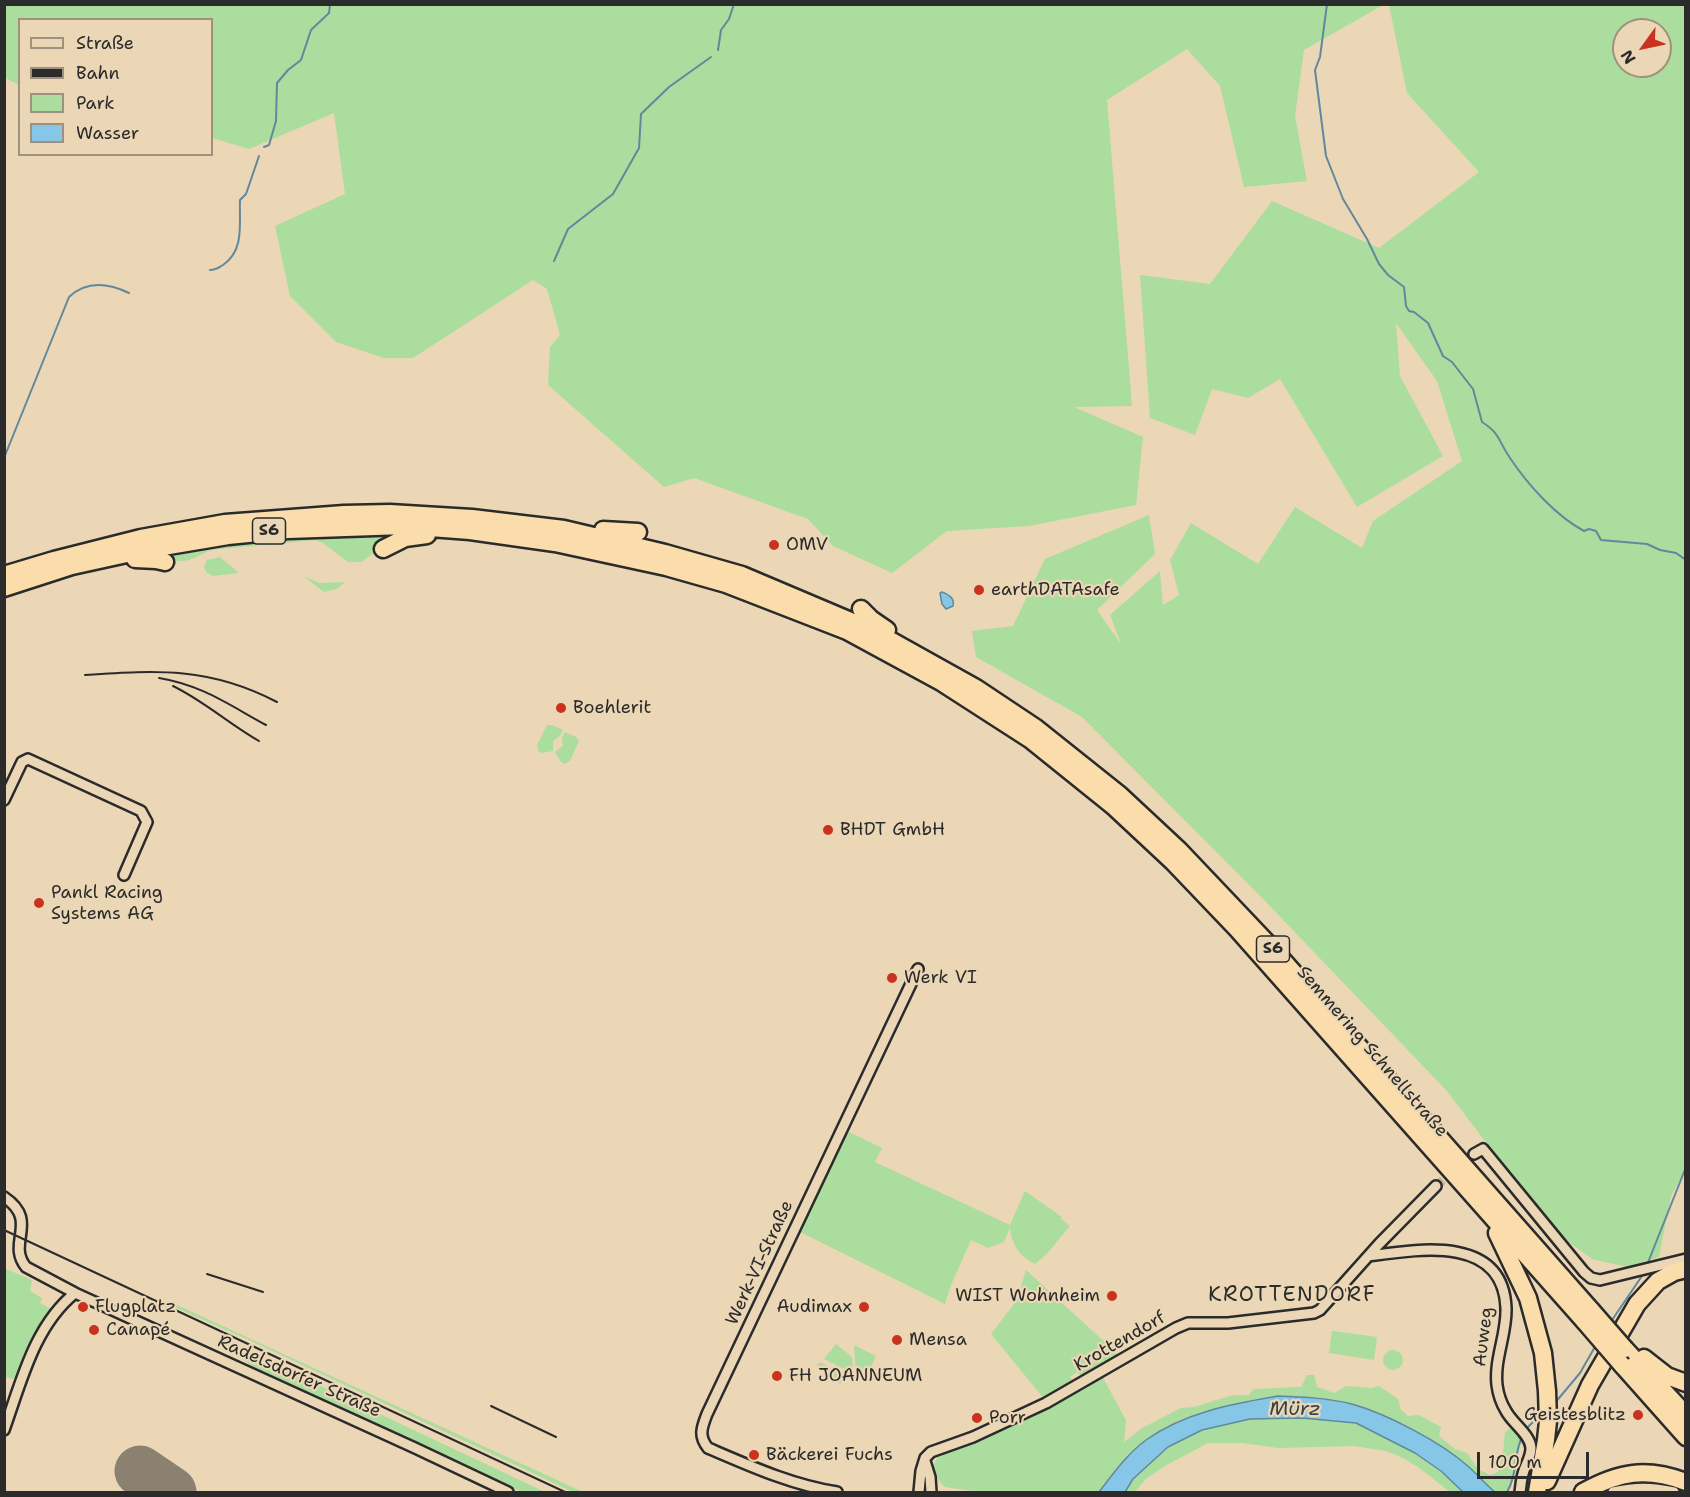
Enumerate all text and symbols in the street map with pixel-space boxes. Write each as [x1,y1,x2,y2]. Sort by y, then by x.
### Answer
legend [18,18,213,156]
north arrow [1612,18,1672,78]
text: Straße [76,31,134,55]
text: N [1616,46,1640,68]
text: Bahn [76,61,120,85]
text: Park [76,91,115,115]
text: Wasser [76,121,139,145]
road number: S6 [252,518,286,544]
place label: OMV [786,534,828,556]
marker: OMV [767,538,781,552]
place label: earthDATAsafe [991,579,1120,601]
marker: earthDATAsafe [972,583,986,597]
place label: Boehlerit [573,697,651,719]
marker: Boehlerit [554,701,568,715]
place label: BHDT GmbH [840,819,945,841]
marker: BHDT GmbH [821,823,835,837]
place label: Pankl Racing Systems AG [51,882,163,924]
marker: Pankl Racing Systems AG [32,896,46,910]
road number: S6 [1256,936,1290,962]
street label: Semmering Schnellstraße [1292,962,1452,1142]
place label: Werk VI [904,967,977,989]
marker: Werk VI [885,971,899,985]
street label: Werk-VI-Straße [722,1197,798,1329]
district label: KROTTENDORF [1208,1283,1376,1309]
place label: WIST Wohnheim [955,1285,1100,1307]
marker: WIST Wohnheim [1105,1289,1119,1303]
place label: Flugplatz [95,1296,176,1318]
place label: Audimax [776,1296,852,1318]
marker: Flugplatz [76,1300,90,1314]
marker: Audimax [857,1300,871,1314]
street label: Auweg [1470,1306,1498,1368]
street label: Krottendorf [1071,1307,1169,1377]
place label: Canapé [106,1319,170,1341]
marker: Canapé [87,1323,101,1337]
place label: Mensa [909,1329,967,1351]
street label: Radelsdorfer Straße [214,1331,384,1423]
marker: Mensa [890,1333,904,1347]
place label: FH JOANNEUM [789,1365,922,1387]
marker: FH JOANNEUM [770,1369,784,1383]
water label: Mürz [1269,1398,1321,1422]
place label: Geistesblitz [1524,1404,1626,1426]
place label: Porr [989,1407,1026,1429]
marker: Geistesblitz [1631,1408,1645,1422]
marker: Porr [970,1411,984,1425]
scale bar [1480,1440,1592,1478]
place label: Bäckerei Fuchs [766,1444,893,1466]
marker: Bäckerei Fuchs [747,1448,761,1462]
text: 100 m [1488,1450,1542,1474]

